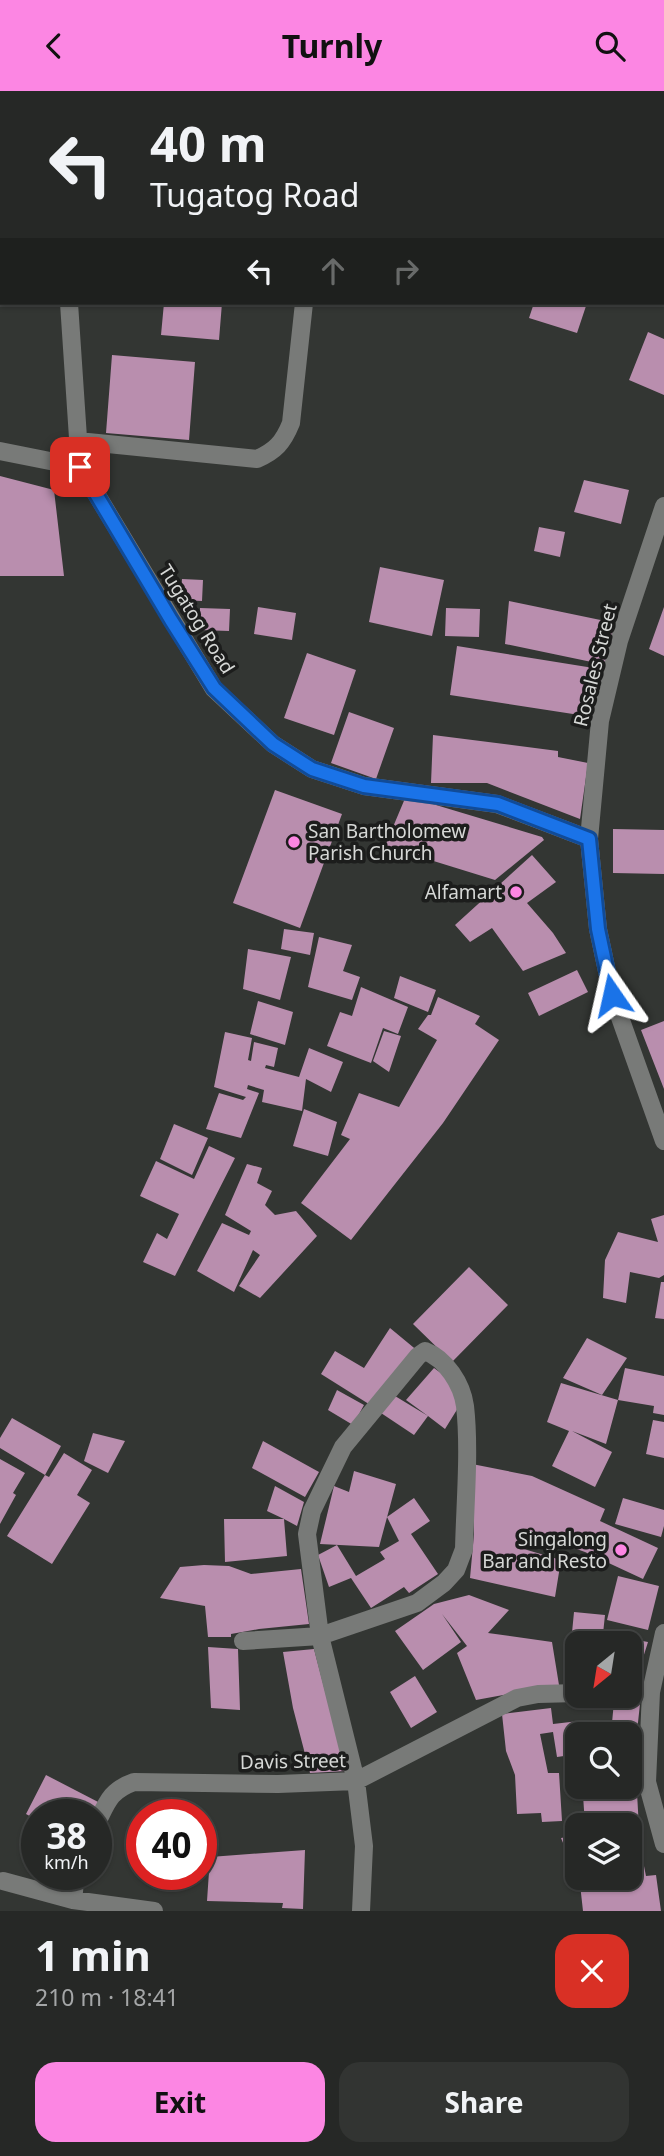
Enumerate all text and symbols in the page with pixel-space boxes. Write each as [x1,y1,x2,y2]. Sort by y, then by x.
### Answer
text: Turnly [282,24,382,67]
icon: back [35,27,73,65]
icon: search [591,27,629,65]
text: 40 m [150,110,267,176]
icon: left [35,119,126,210]
text: Tugatog Road [150,173,359,216]
icon: left [241,252,279,290]
icon: ahead [314,252,352,290]
icon: right [387,252,425,290]
pin [50,437,110,497]
icon: arrive [61,448,99,486]
street label: Tugatog Road [153,559,241,679]
street label: Rosales Street [567,601,623,729]
place label: San Bartholomew Parish Church [308,818,466,866]
marker: San Bartholomew Parish Church [286,834,302,850]
place label: Alfamart [425,879,502,905]
marker: Alfamart [508,884,524,900]
position arrow [575,958,649,1032]
place label: Singalong Bar and Resto [482,1526,607,1574]
marker: Singalong Bar and Resto [613,1542,629,1558]
north arrow [565,1631,642,1708]
map controls [565,1631,642,1890]
button: search [565,1722,642,1799]
street label: Davis Street [240,1747,346,1775]
speed limit sign: 40 [126,1799,217,1890]
text: 38 [46,1812,87,1859]
button: layers [565,1813,642,1890]
text: km/h [44,1850,89,1874]
text: 1 min [35,1926,151,1983]
button: close [555,1934,629,2008]
text: 210 m · 18:41 [35,1981,179,2013]
button: Exit [35,2062,325,2142]
button: Share [339,2062,629,2142]

